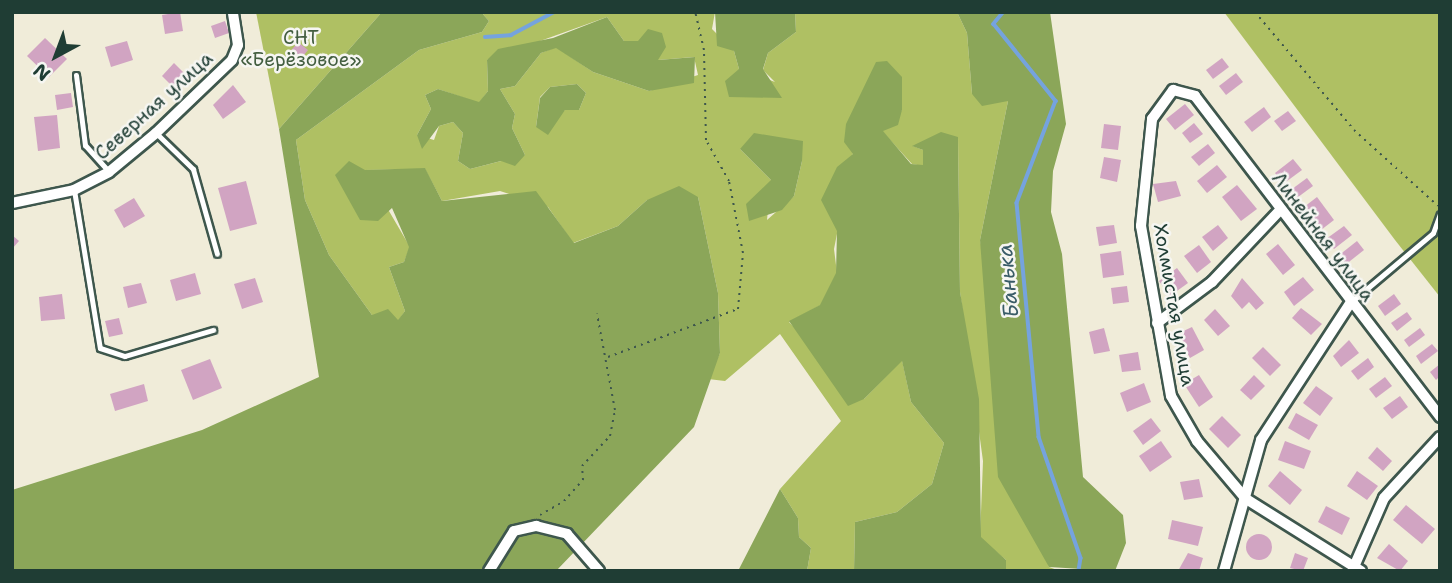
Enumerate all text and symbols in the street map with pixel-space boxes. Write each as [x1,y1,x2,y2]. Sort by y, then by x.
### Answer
north arrow [21,21,91,91]
park label: СНТ «Берёзовое» [241,27,361,71]
street label: Северная улица [90,47,218,165]
text: N [28,58,56,87]
street label: Линейная улица [1267,168,1379,306]
street label: Холмистая улица [1148,222,1200,388]
water label: Банька [992,243,1024,319]

